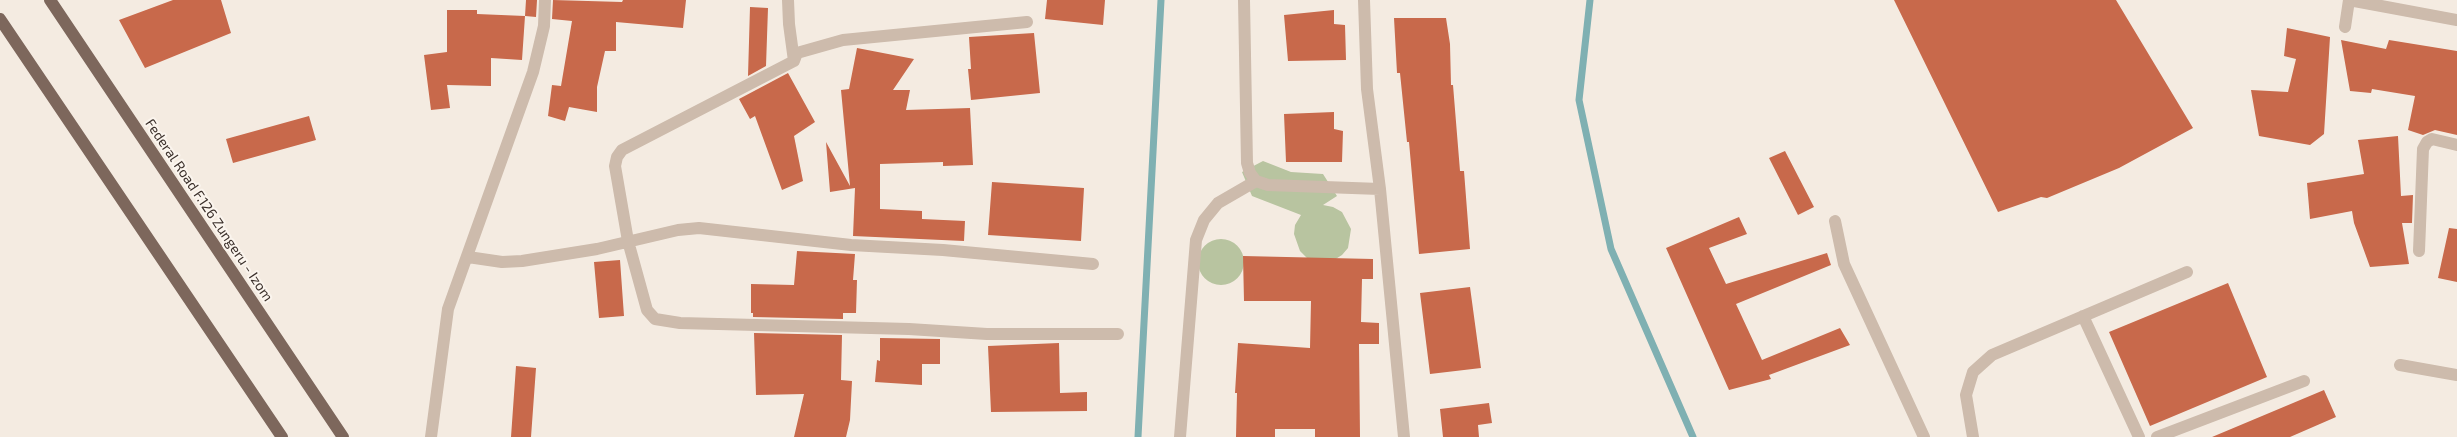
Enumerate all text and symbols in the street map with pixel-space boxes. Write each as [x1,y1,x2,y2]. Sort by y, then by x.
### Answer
street label: Federal Road F.126 Zungeru - Izom [142,116,276,304]

